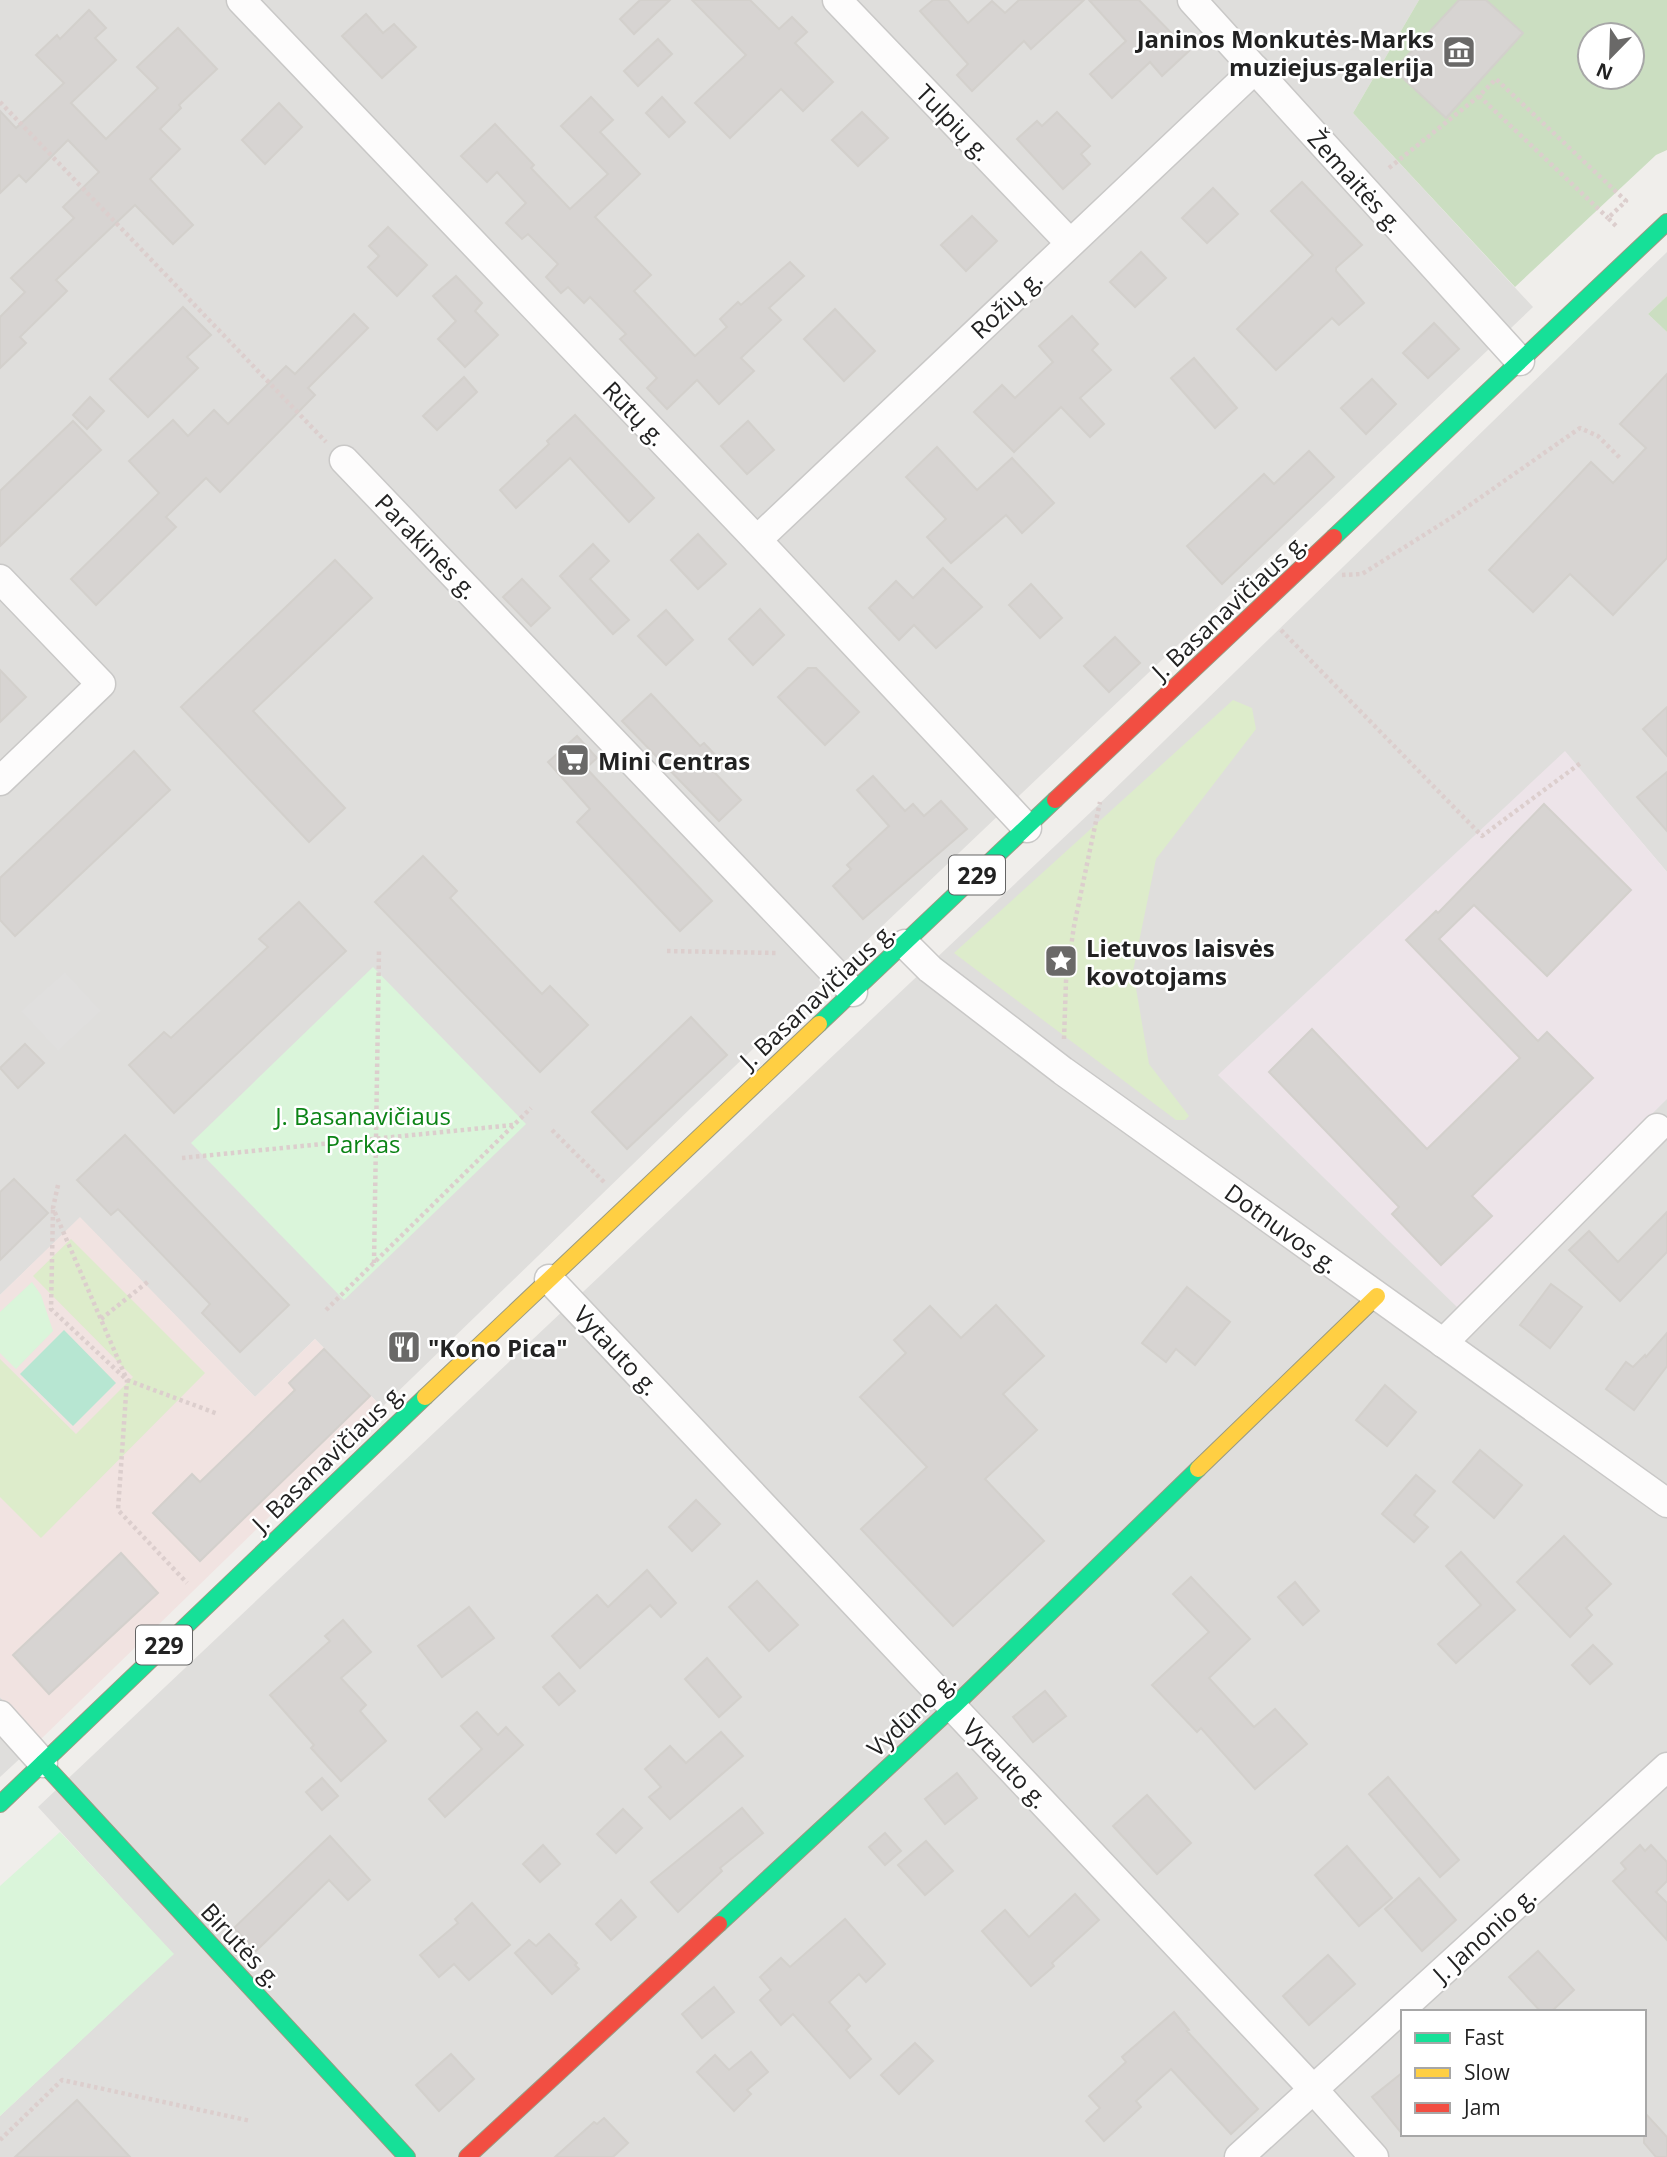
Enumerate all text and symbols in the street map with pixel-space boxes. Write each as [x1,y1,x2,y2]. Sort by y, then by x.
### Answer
north arrow [1576,21,1646,91]
place label: Janinos Monkutės-Marks muziejus-galerija [1135,22,1434,83]
museum icon: Janinos Monkutės-Marks muziejus-galerija [1440,33,1478,71]
text: N [1592,57,1617,87]
street label: Tulpių g. [909,76,999,168]
street label: Žemaitės g. [1301,122,1411,240]
street label: Rožių g. [963,262,1049,346]
street label: Rūtų g. [596,373,674,453]
street label: Parakinės g. [368,486,486,606]
street label: J. Basanavičiaus g. [1143,525,1314,688]
supermarket icon: Mini Centras [554,741,592,779]
place label: Mini Centras [598,744,750,777]
road number: 229 [949,856,1005,894]
street label: J. Basanavičiaus g. [731,914,902,1077]
place label: Lietuvos laisvės kovotojams [1086,931,1275,992]
place icon: Lietuvos laisvės kovotojams [1042,942,1080,980]
park label: J. Basanavičiaus Parkas [273,1099,451,1160]
street label: Dotnuvos g. [1218,1175,1346,1281]
street label: Vytauto g. [567,1298,667,1402]
restaurant icon: "Kono Pica" [385,1328,423,1366]
place label: "Kono Pica" [428,1331,568,1364]
street label: J. Basanavičiaus g. [243,1375,412,1540]
road number: 229 [136,1626,192,1664]
street label: Vydūno g. [859,1664,963,1764]
street label: Vytauto g. [956,1711,1056,1815]
street label: J. Janonio g. [1424,1879,1543,1991]
street label: Birutės g. [194,1895,290,1995]
legend [1401,2010,1646,2136]
text: Fast [1464,2023,1504,2051]
text: Slow [1464,2058,1510,2086]
text: Jam [1462,2093,1501,2121]

